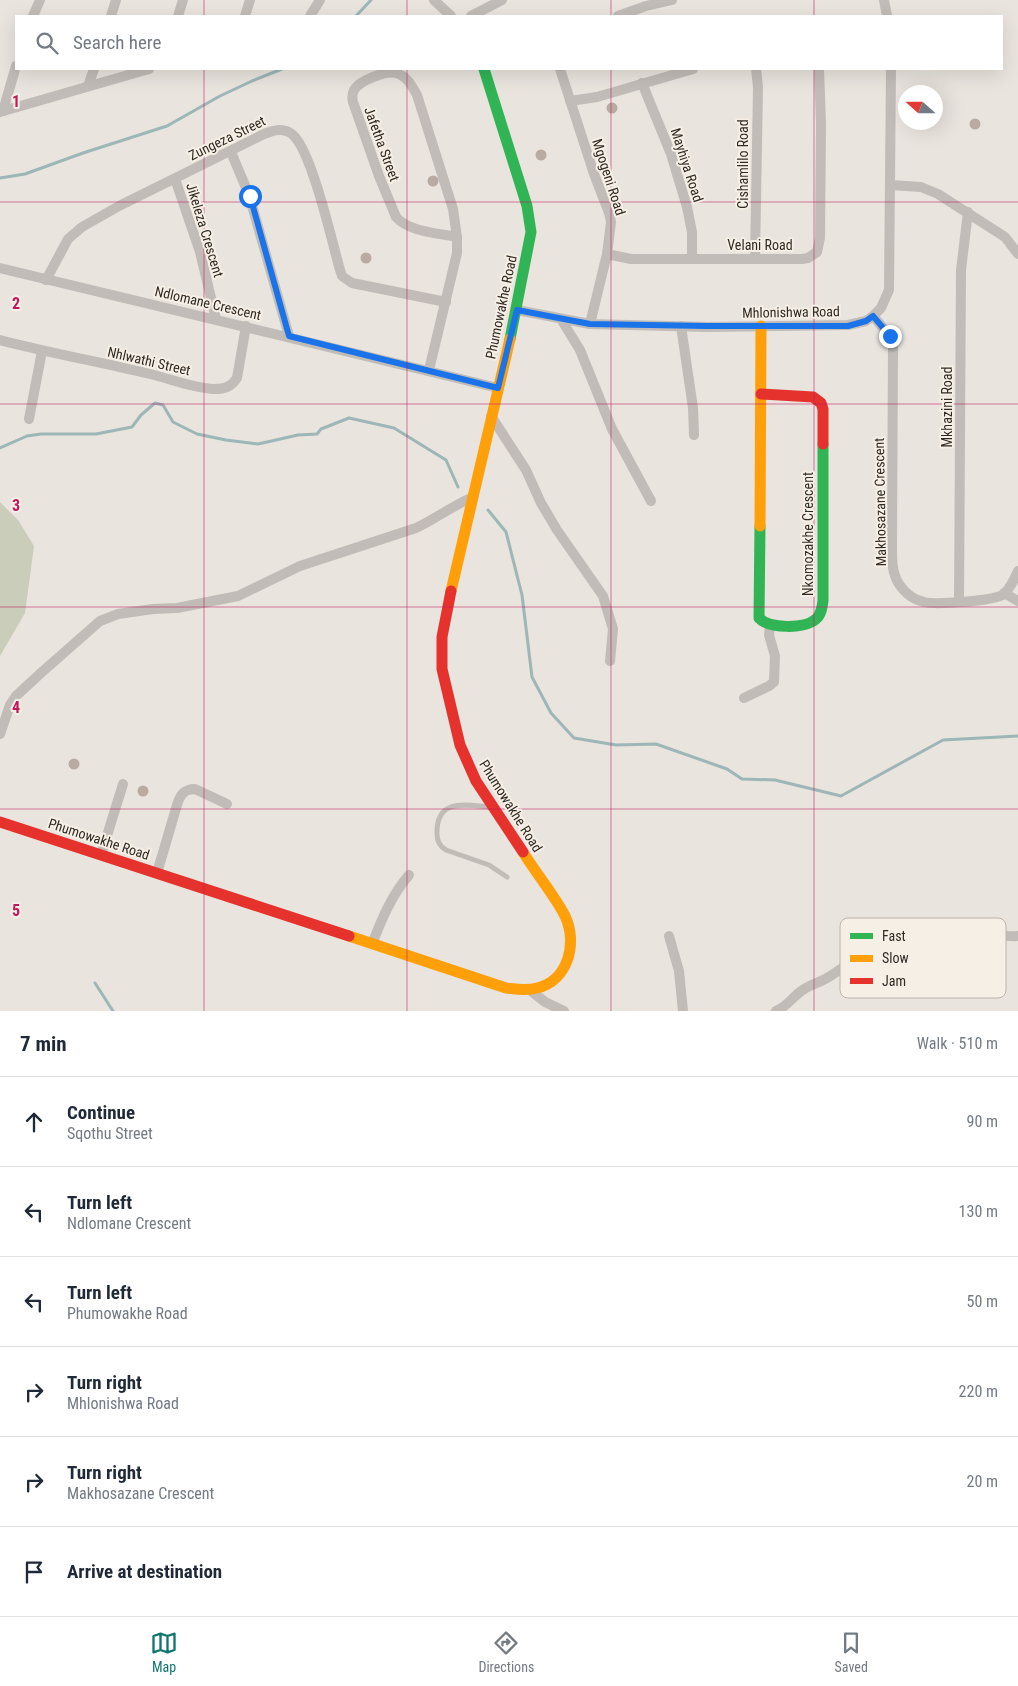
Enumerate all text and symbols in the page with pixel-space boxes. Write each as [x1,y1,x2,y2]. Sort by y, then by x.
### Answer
search box [15,15,1003,70]
icon: search [33,29,61,57]
text: Search here [73,31,161,54]
north arrow [898,85,943,130]
text: 1 [12,92,20,111]
street label: Jafetha Street [361,105,403,183]
street label: Zungeza Street [186,113,268,163]
street label: Cishamlilo Road [735,119,751,209]
street label: Mayhiya Road [668,126,706,204]
street label: Mgogeni Road [589,137,629,217]
street label: Jikeleza Crescent [183,181,227,279]
route start [239,185,262,208]
street label: Velani Road [727,237,793,253]
street label: Phumowakhe Road [482,254,520,360]
street label: Ndlomane Crescent [153,283,263,323]
text: 2 [12,294,20,313]
street label: Mhlonishwa Road [742,303,840,321]
route end [879,325,902,348]
street label: Nhlwathi Street [106,344,192,378]
street label: Mkhazini Road [939,366,955,448]
street label: Makhosazane Crescent [871,437,889,567]
street label: Nkomozakhe Crescent [800,472,816,596]
text: 3 [12,496,20,515]
text: 4 [12,698,20,717]
street label: Phumowakhe Road [476,757,546,855]
street label: Phumowakhe Road [46,815,152,863]
text: 5 [12,901,20,920]
legend [840,918,1006,998]
text: Fast [882,928,906,944]
text: Slow [882,950,909,966]
text: Jam [882,973,906,989]
text: 7 min [20,1032,67,1056]
text: Walk · 510 m [917,1034,998,1053]
text: Continue [67,1101,135,1124]
icon: ahead [20,1108,48,1136]
text: 90 m [966,1112,998,1131]
text: Sqothu Street [67,1124,153,1143]
text: Turn left [67,1191,132,1214]
icon: left [20,1198,48,1226]
text: 130 m [959,1202,998,1221]
text: Ndlomane Crescent [67,1214,191,1233]
text: Turn left [67,1281,132,1304]
icon: left [20,1288,48,1316]
text: 50 m [966,1292,998,1311]
text: Phumowakhe Road [67,1304,188,1323]
text: Turn right [67,1371,142,1394]
icon: right [20,1378,48,1406]
text: 220 m [959,1382,998,1401]
text: Mhlonishwa Road [67,1394,179,1413]
text: Turn right [67,1461,142,1484]
icon: right [20,1468,48,1496]
text: 20 m [966,1472,998,1491]
text: Makhosazane Crescent [67,1484,214,1503]
icon: arrive [20,1558,48,1586]
text: Arrive at destination [67,1560,222,1583]
tab: Map [150,1629,178,1675]
tab: Directions [478,1629,534,1675]
tab: Saved [835,1629,868,1675]

